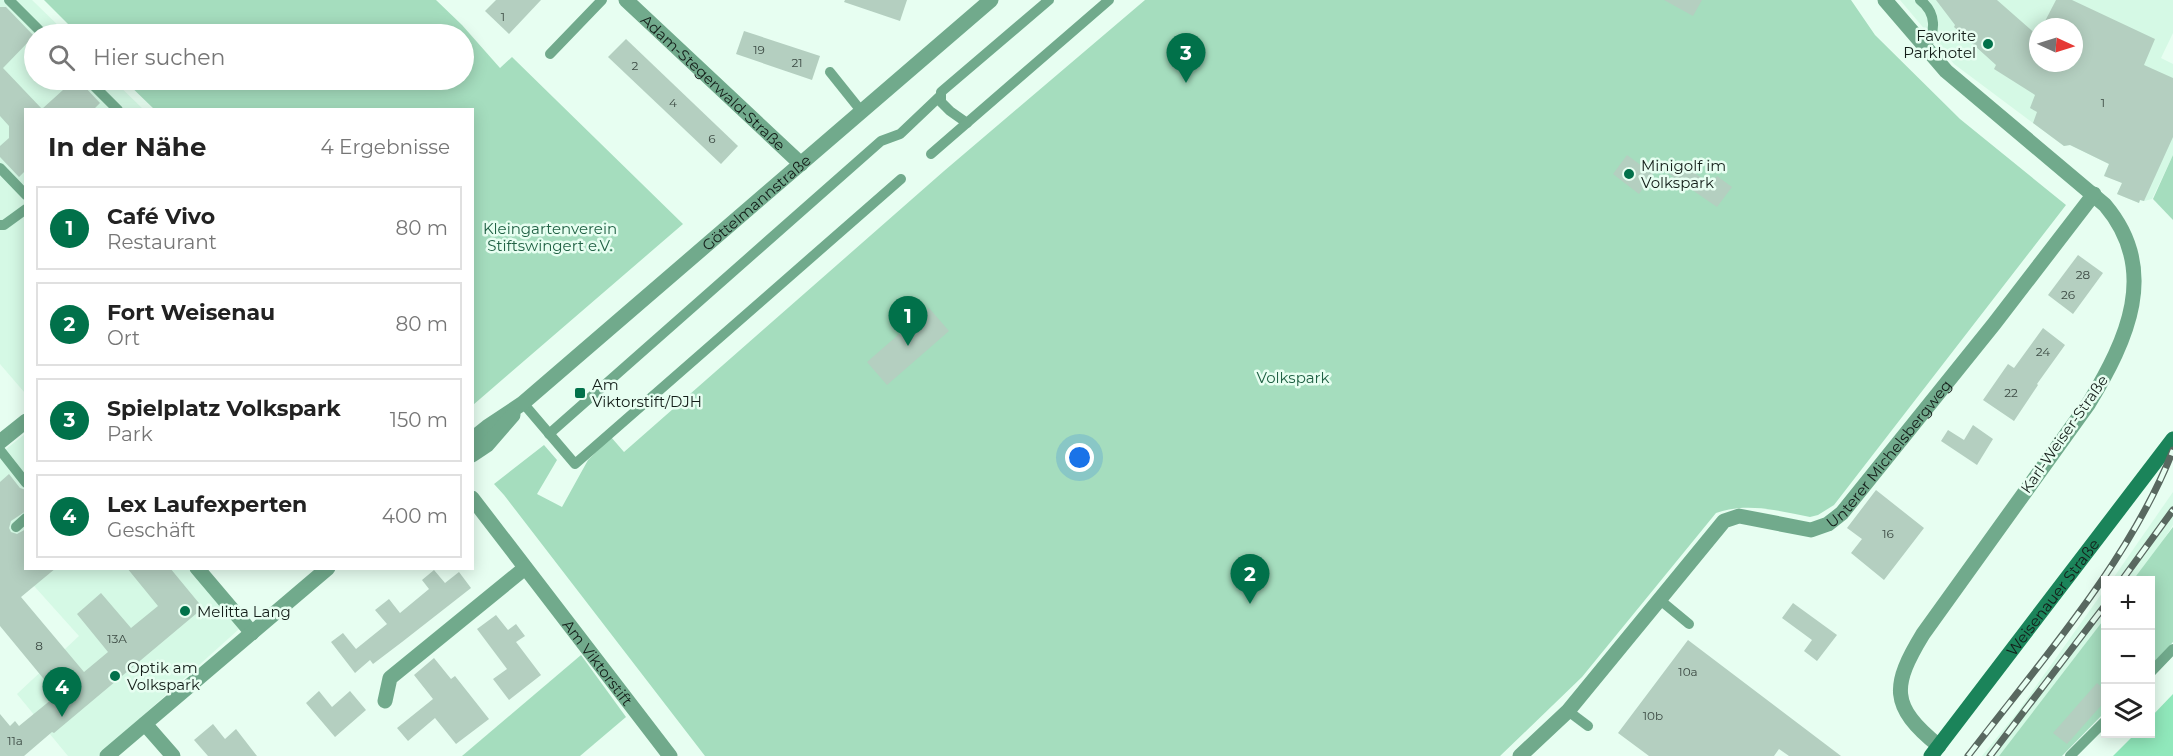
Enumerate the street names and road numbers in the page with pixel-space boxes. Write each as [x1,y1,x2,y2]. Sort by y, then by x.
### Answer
street label: Adam-Stegerwald-Straße [637,10,790,154]
street label: Göttelmannstraße [698,150,814,254]
street label: Karl-Weiser-Straße [2016,371,2112,497]
street label: Unterer Michelsbergweg [1822,376,1955,532]
street label: Weisenauer Straße [2002,535,2103,659]
street label: Am Viktorstift [559,615,637,709]

